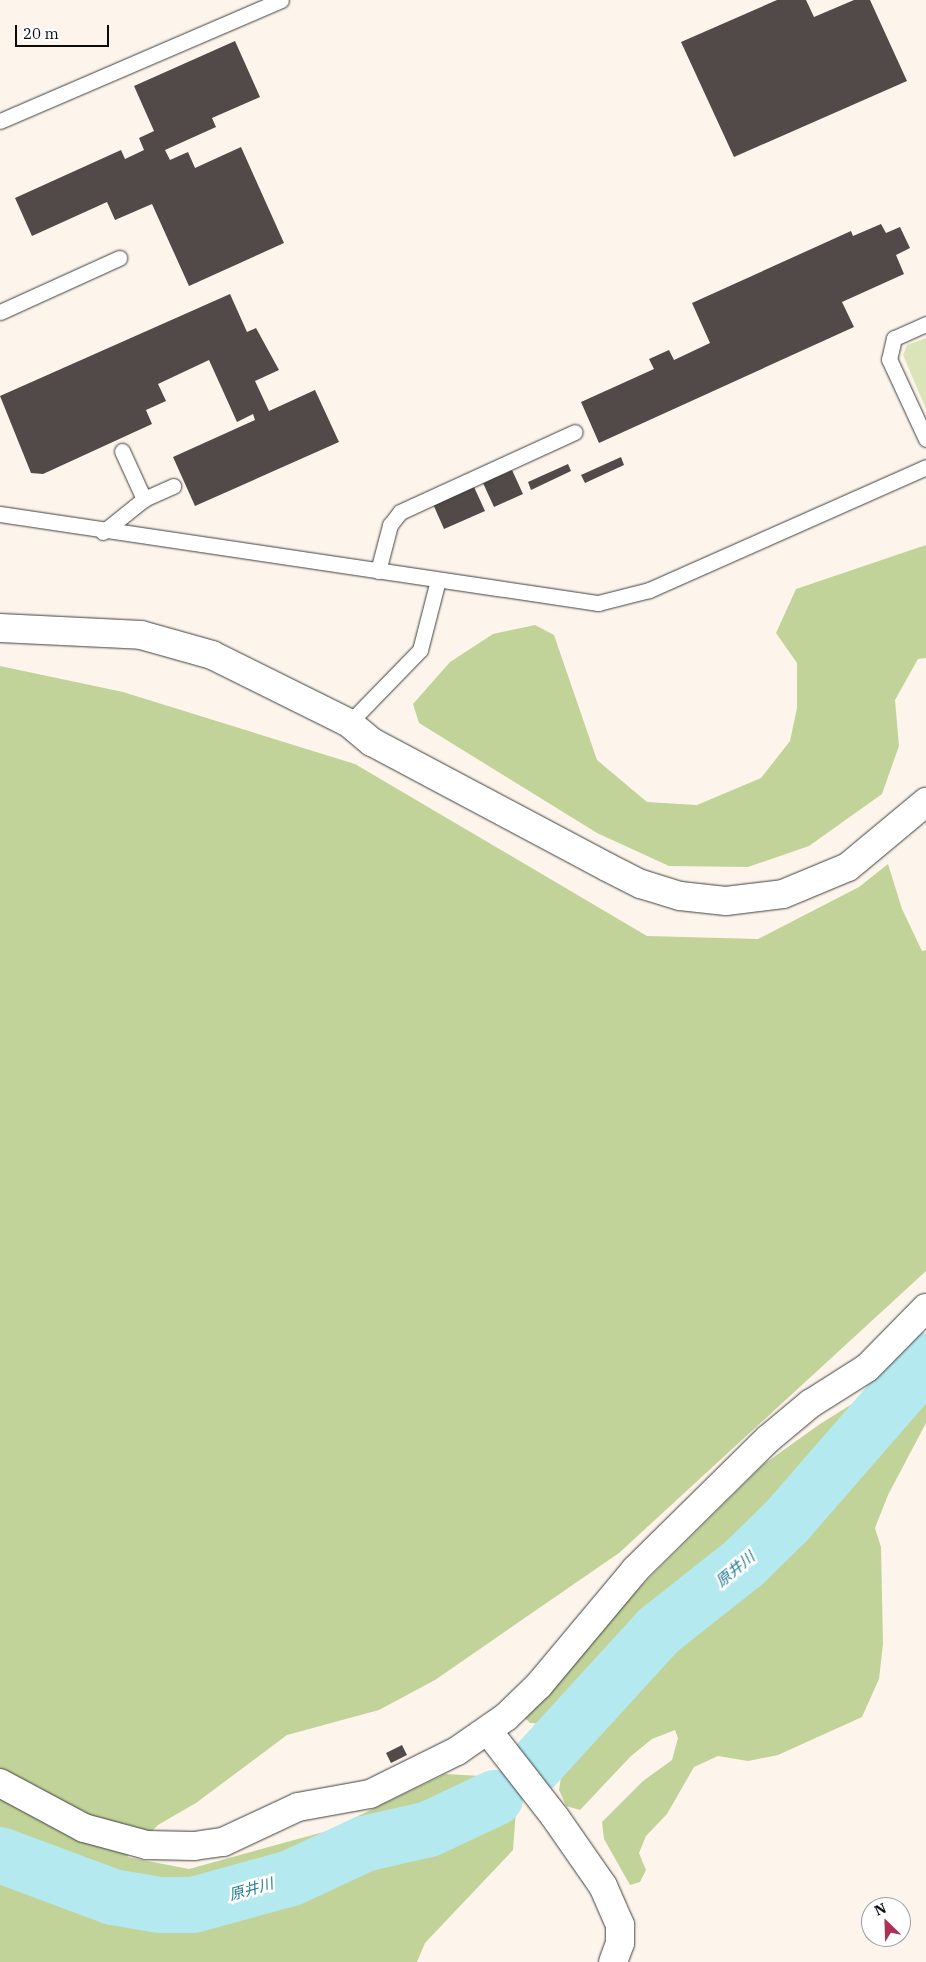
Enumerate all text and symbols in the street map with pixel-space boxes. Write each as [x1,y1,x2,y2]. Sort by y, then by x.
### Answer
scale bar [18,15,111,47]
text: 20 m [23,24,59,43]
water label: 原井川 [712,1548,758,1590]
water label: 原井川 [227,1874,275,1904]
north arrow [861,1897,911,1947]
text: N [872,1899,889,1920]

